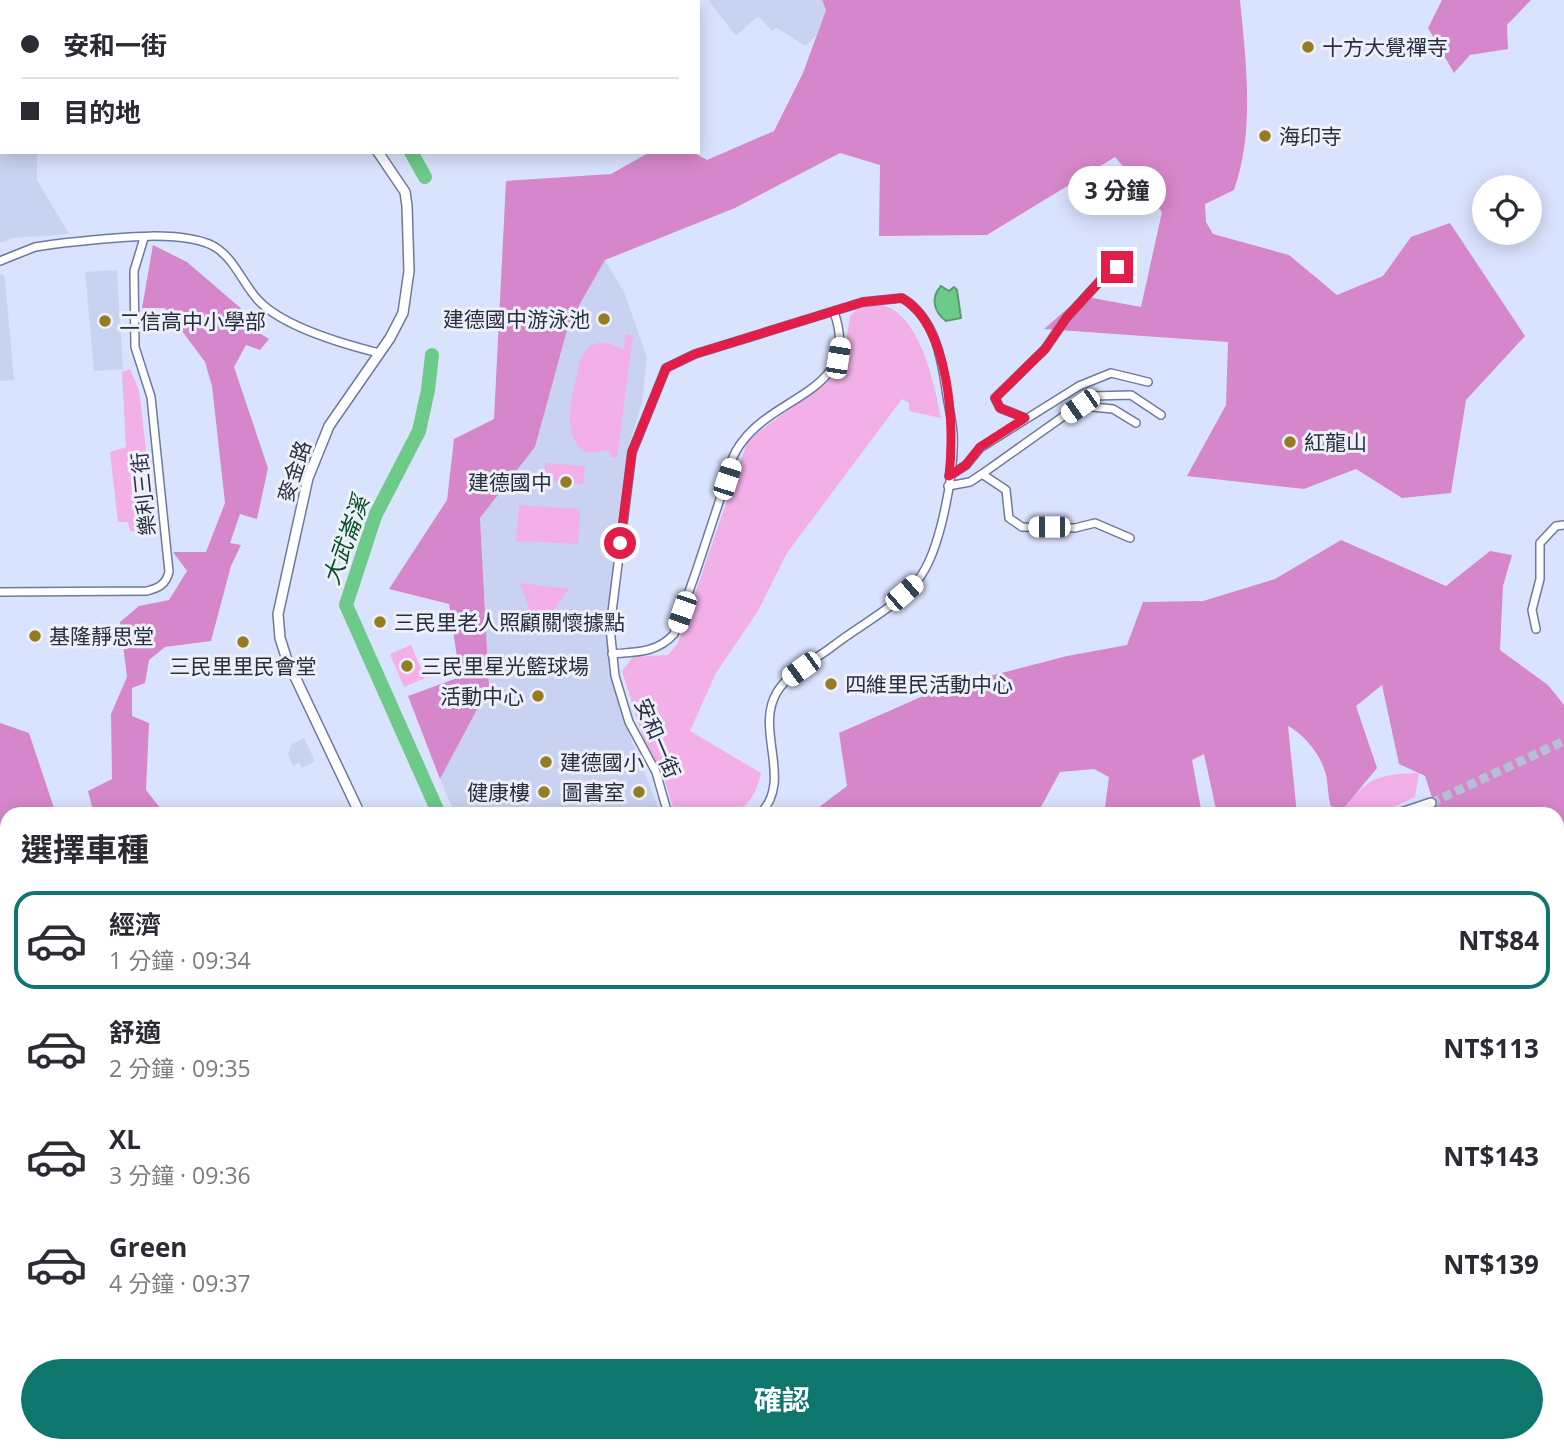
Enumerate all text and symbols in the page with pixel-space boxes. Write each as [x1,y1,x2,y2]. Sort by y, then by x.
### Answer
text: 安和一街 [63,27,167,63]
place label: 十方大覺禪寺 [1322,33,1448,61]
marker: 十方大覺禪寺 [1300,39,1316,55]
text: 目的地 [63,94,141,130]
place label: 海印寺 [1279,122,1342,150]
marker: 海印寺 [1257,128,1273,144]
callout: 3 分鐘 [1068,166,1166,215]
text: 3 分鐘 [1084,174,1150,206]
map controls [1472,175,1542,245]
button: locate [1472,175,1542,245]
route end [1101,251,1133,283]
place label: 建德國中游泳池 [443,305,590,333]
place label: 二信高中小學部 [119,307,266,335]
marker: 建德國中游泳池 [596,311,612,327]
marker: 二信高中小學部 [97,313,113,329]
car [825,336,852,380]
car [1057,385,1104,427]
place label: 紅龍山 [1304,428,1367,456]
marker: 紅龍山 [1282,434,1298,450]
street label: 麥金路 [271,437,317,505]
street label: 樂利三街 [125,451,161,537]
car [711,456,744,502]
place label: 建德國中 [468,468,552,496]
marker: 建德國中 [558,474,574,490]
water label: 大武崙溪 [314,488,377,589]
car [1029,517,1071,538]
route start [604,527,636,559]
car [882,571,927,615]
car [666,589,699,635]
place label: 三民里老人照顧關懷據點 [394,608,625,636]
marker: 三民里老人照顧關懷據點 [372,614,388,630]
place label: 基隆靜思堂 [49,622,154,650]
marker: 基隆靜思堂 [27,628,43,644]
marker: 三民里里民會堂 [235,634,251,650]
car [778,648,825,690]
place label: 三民里里民會堂 [170,652,317,680]
place label: 三民里星光籃球場 [421,652,589,680]
marker: 三民里星光籃球場 [399,658,415,674]
place label: 四維里民活動中心 [845,670,1013,698]
marker: 四維里民活動中心 [823,676,839,692]
place label: 活動中心 [440,682,524,710]
marker: 活動中心 [530,688,546,704]
street label: 安和一街 [629,694,687,782]
place label: 建德國小 [560,748,644,776]
marker: 建德國小 [538,754,554,770]
place label: 健康樓 [467,778,530,806]
place label: 圖書室 [562,778,625,806]
marker: 健康樓 [536,784,552,800]
marker: 圖書室 [631,784,647,800]
text: 選擇車種 [21,827,149,870]
text: 經濟 [109,906,161,942]
icon: car [25,909,88,972]
text: NT$84 [1458,922,1539,958]
text: 1 分鐘 · 09:34 [109,944,251,976]
text: 舒適 [109,1014,161,1050]
icon: car [25,1017,88,1080]
text: NT$113 [1443,1030,1539,1066]
text: 2 分鐘 · 09:35 [109,1052,251,1084]
text: XL [109,1121,141,1157]
icon: car [25,1125,88,1188]
text: NT$143 [1443,1138,1539,1174]
text: 3 分鐘 · 09:36 [109,1159,251,1191]
text: Green [109,1229,187,1265]
icon: car [25,1233,88,1296]
text: NT$139 [1443,1246,1539,1282]
text: 4 分鐘 · 09:37 [109,1267,251,1299]
button: 確認 [21,1359,1543,1439]

